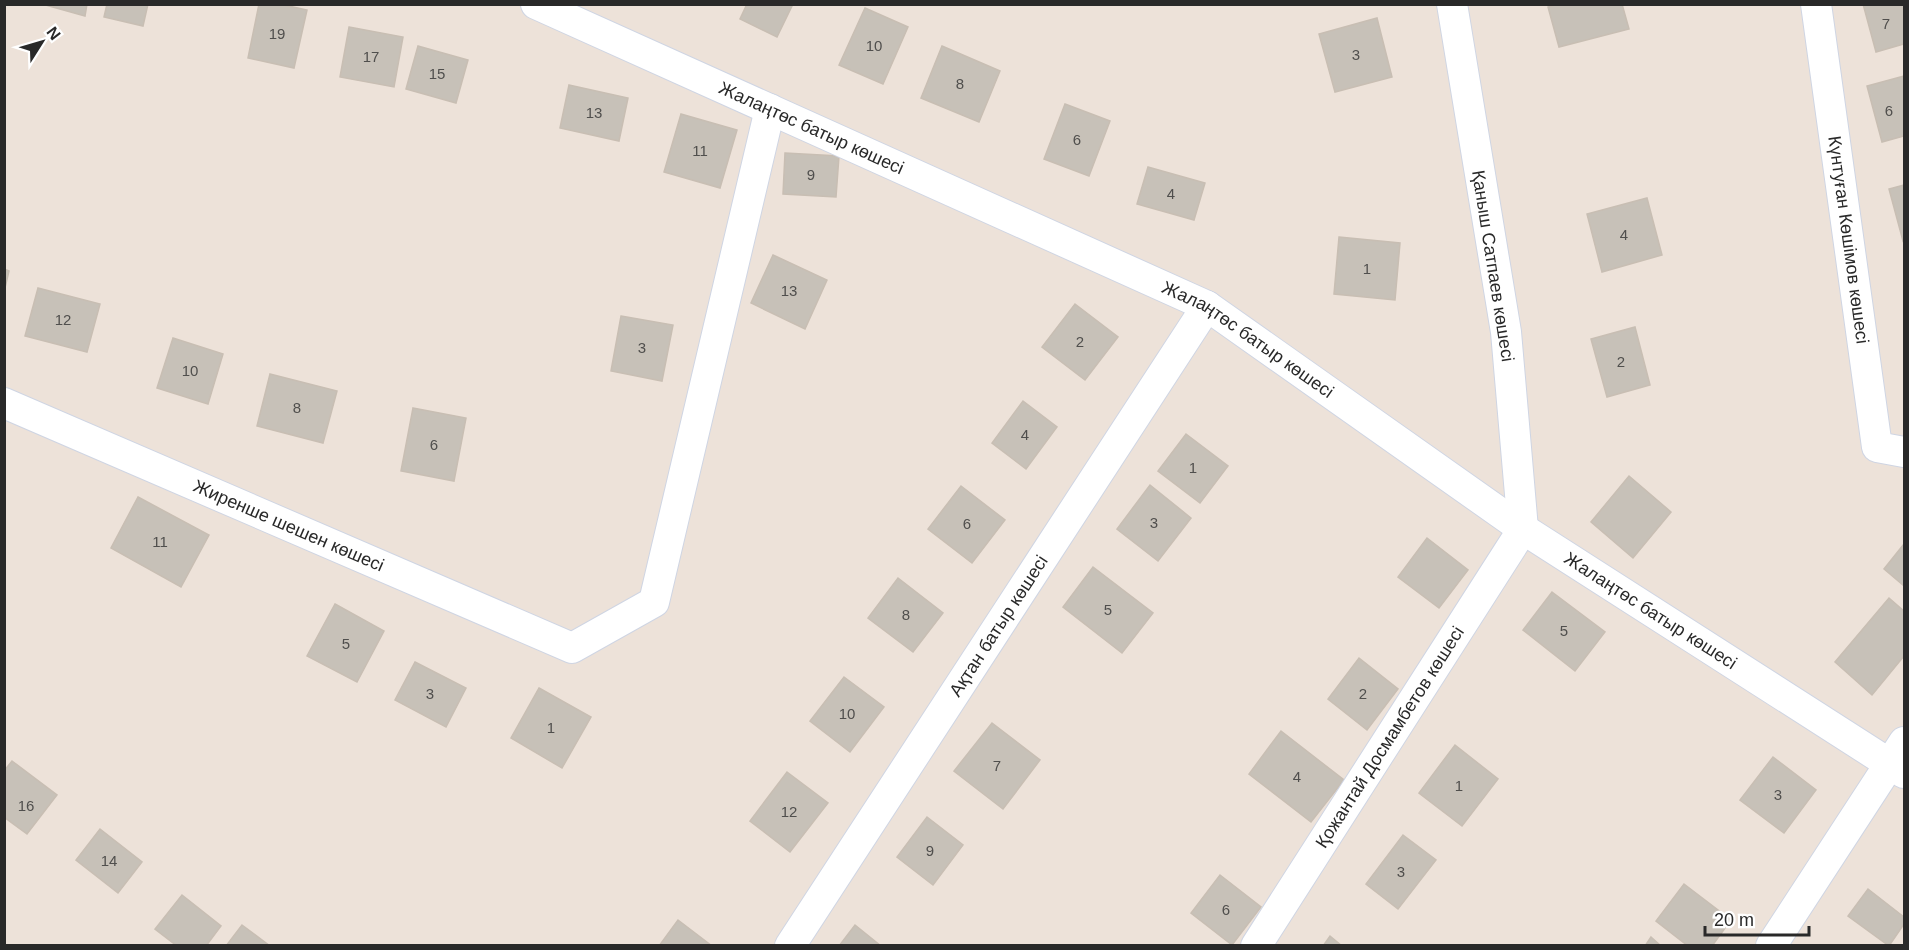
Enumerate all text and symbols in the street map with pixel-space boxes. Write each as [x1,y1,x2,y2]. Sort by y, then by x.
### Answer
north arrow [12,12,72,72]
house number: 7 [1882,15,1890,32]
text: N [43,24,64,43]
house number: 19 [269,25,285,42]
house number: 10 [866,37,882,54]
house number: 3 [1352,46,1360,63]
house number: 17 [363,48,379,65]
house number: 15 [429,65,445,82]
house number: 8 [956,75,964,92]
street label: Жалаңтөс батыр көшесі [716,78,907,178]
house number: 6 [1885,102,1893,119]
house number: 13 [586,104,602,121]
house number: 6 [1073,131,1081,148]
street label: Күнтуған Көшімов көшесі [1824,135,1873,345]
house number: 11 [692,142,708,159]
house number: 9 [807,166,815,183]
street label: Қаныш Сатпаев көшесі [1468,169,1518,363]
house number: 4 [1167,185,1175,202]
house number: 4 [1620,226,1628,243]
house number: 1 [1363,260,1371,277]
street label: Жалаңтөс батыр көшесі [1159,277,1337,402]
house number: 13 [781,282,797,299]
house number: 12 [55,311,71,328]
house number: 2 [1076,333,1084,350]
house number: 3 [638,339,646,356]
house number: 2 [1617,353,1625,370]
house number: 10 [182,362,198,379]
house number: 8 [293,399,301,416]
house number: 4 [1021,426,1029,443]
house number: 6 [430,436,438,453]
house number: 1 [1189,459,1197,476]
street label: Жиренше шешен көшесі [190,476,387,576]
house number: 3 [1150,514,1158,531]
house number: 6 [963,515,971,532]
house number: 11 [152,533,168,550]
street label: Жалаңтөс батыр көшесі [1561,548,1740,673]
street label: Ақтан батыр көшесі [945,552,1052,700]
house number: 5 [1104,601,1112,618]
house number: 8 [902,606,910,623]
house number: 5 [1560,622,1568,639]
street label: Қожантай Досмамбетов көшесі [1311,623,1468,852]
house number: 5 [342,635,350,652]
house number: 3 [426,685,434,702]
house number: 2 [1359,685,1367,702]
house number: 10 [839,705,855,722]
house number: 1 [547,719,555,736]
house number: 7 [993,757,1001,774]
house number: 4 [1293,768,1301,785]
house number: 1 [1455,777,1463,794]
house number: 3 [1774,786,1782,803]
house number: 16 [18,797,34,814]
house number: 12 [781,803,797,820]
house number: 9 [926,842,934,859]
house number: 14 [101,852,117,869]
house number: 3 [1397,863,1405,880]
scale bar [1705,899,1808,937]
house number: 6 [1222,901,1230,918]
text: 20 m [1714,910,1754,930]

